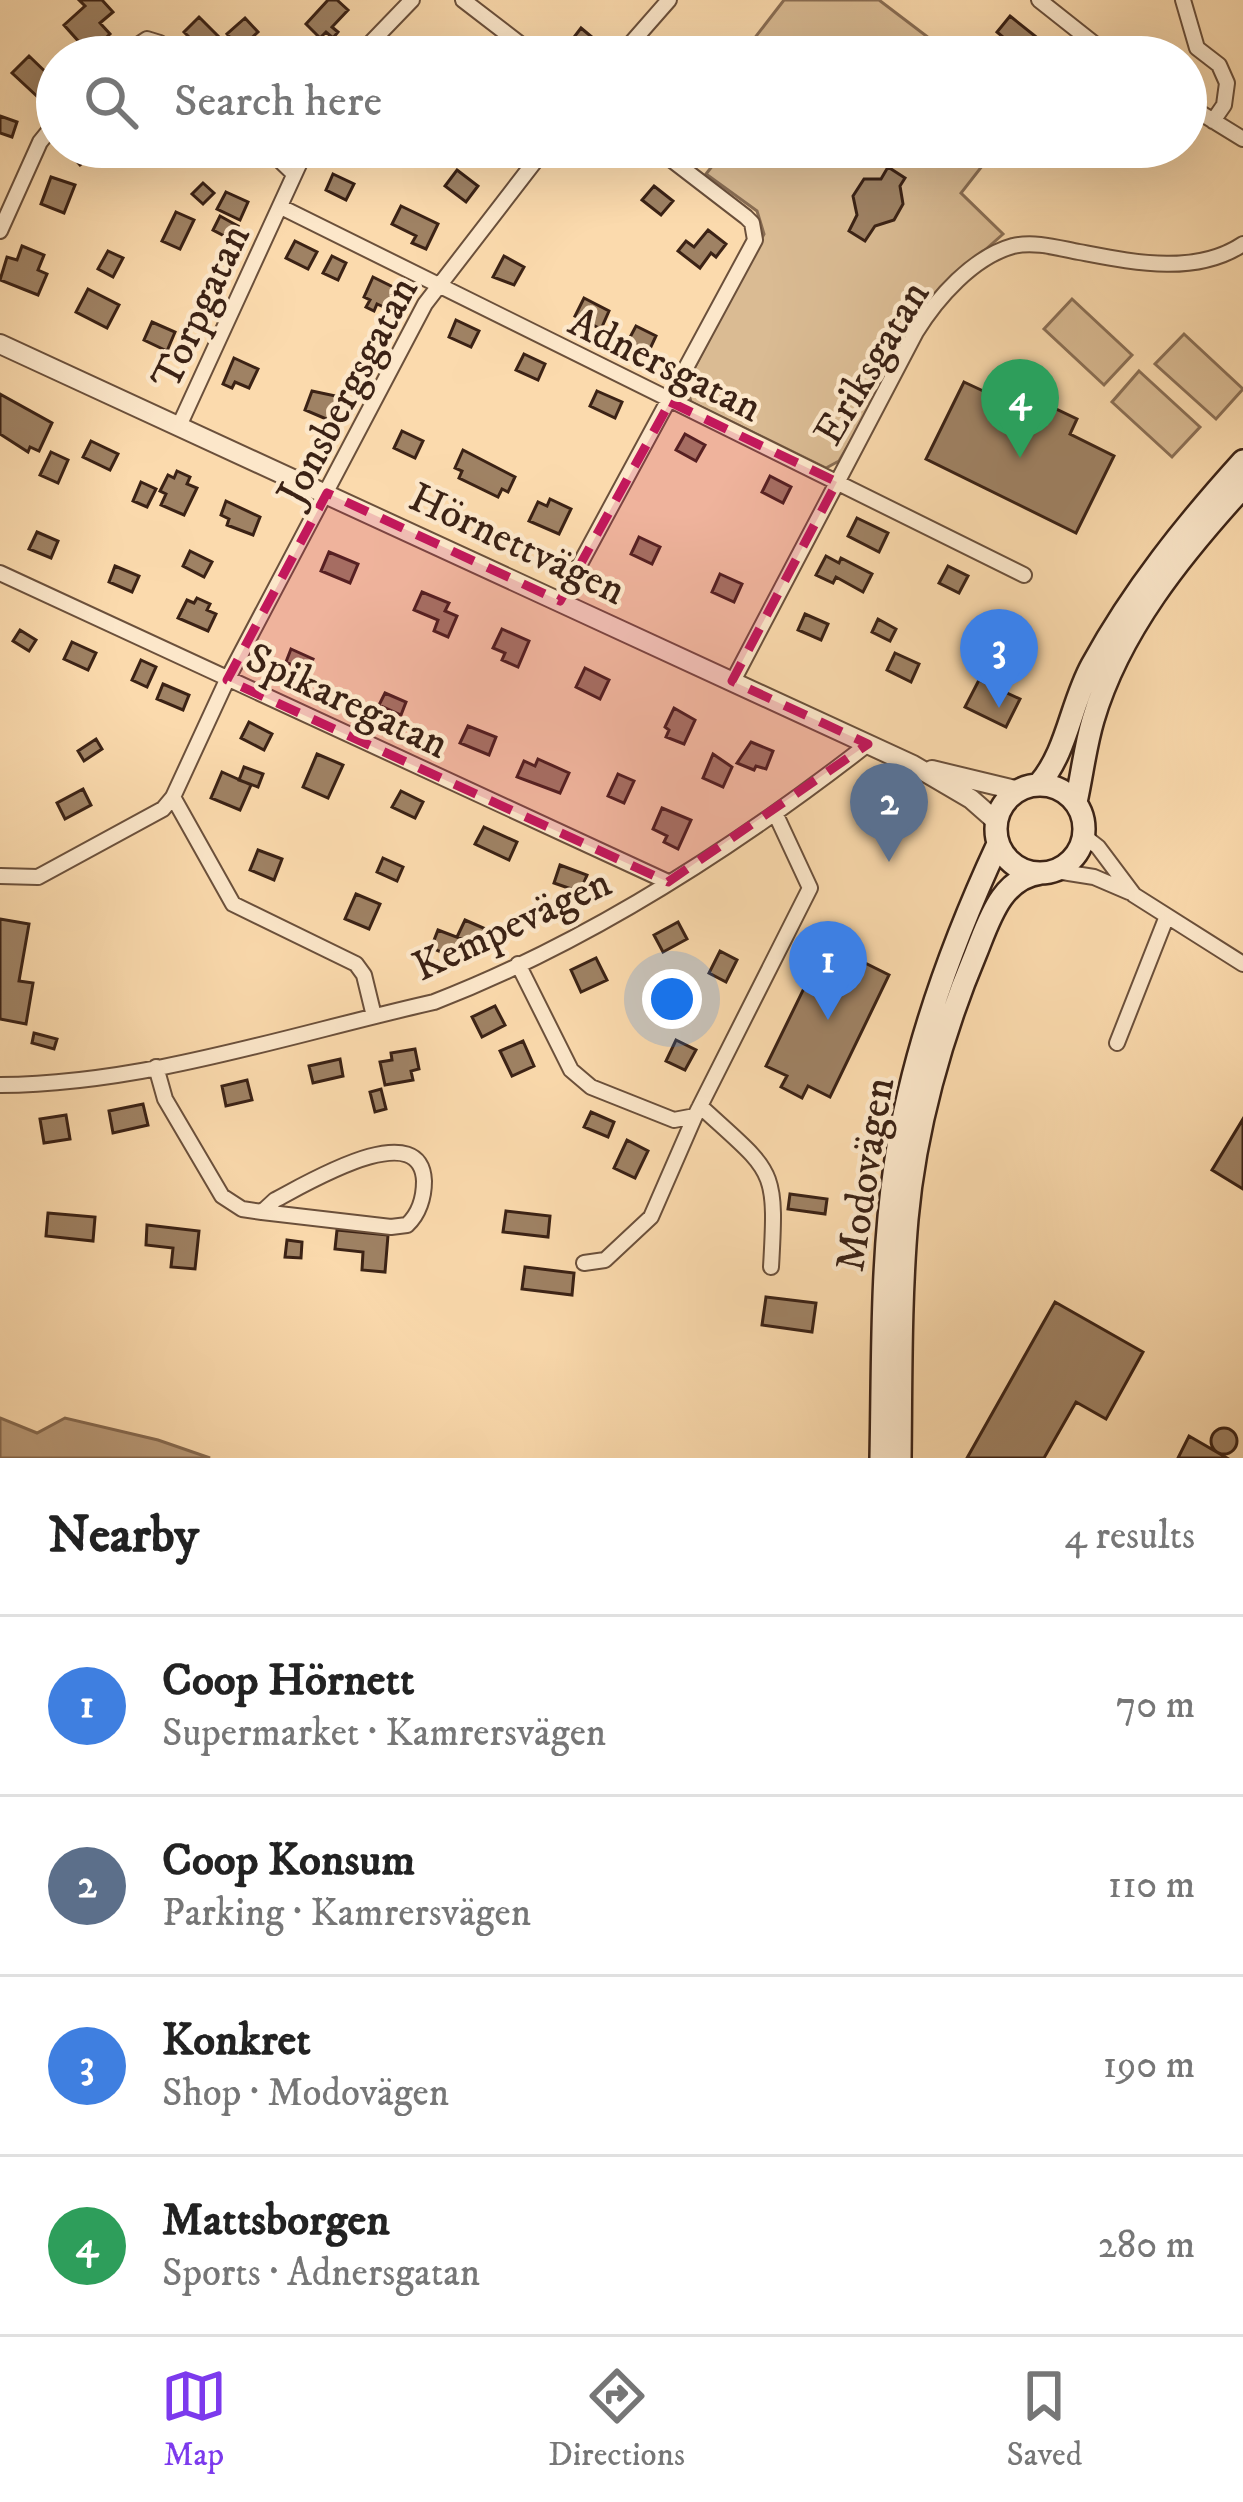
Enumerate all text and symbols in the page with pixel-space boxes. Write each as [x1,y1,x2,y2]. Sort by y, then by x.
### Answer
search box [36,36,1207,168]
icon: search [78,69,144,135]
text: Search here [174,74,382,130]
street label: Torpgatan [141,217,262,398]
street label: Jonsbergsgatan [265,268,431,518]
street label: Eriksgatan [803,272,942,455]
street label: Adnersgatan [560,297,770,435]
pin: 4 [981,359,1059,458]
street label: Hörnettvägen [400,472,633,617]
pin: 3 [960,609,1038,708]
street label: Spikaregatan [237,632,456,771]
pin: 2 [850,763,928,862]
street label: Kempevägen [405,857,620,994]
pin: 1 [789,921,867,1020]
your location [642,969,702,1029]
street label: Modovägen [825,1074,907,1275]
text: Nearby [48,1504,199,1568]
text: 4 results [1065,1512,1195,1561]
text: Coop Hörnett [162,1653,414,1709]
text: 1 [80,1681,94,1730]
text: 70 m [1116,1681,1195,1730]
text: Supermarket · Kamrersvägen [162,1709,606,1758]
text: Coop Konsum [162,1833,415,1889]
text: 2 [77,1861,97,1910]
text: 110 m [1108,1861,1195,1910]
text: Parking · Kamrersvägen [162,1889,531,1938]
text: Konkret [162,2013,311,2069]
text: 3 [80,2041,94,2090]
text: 190 m [1103,2041,1195,2090]
text: Shop · Modovägen [162,2069,449,2118]
text: Mattsborgen [162,2193,390,2249]
text: 4 [76,2221,98,2270]
text: 280 m [1098,2221,1195,2270]
text: Sports · Adnersgatan [162,2249,480,2298]
tab: Map [161,2363,227,2476]
tab: Directions [548,2363,685,2476]
tab: Saved [1006,2363,1082,2476]

